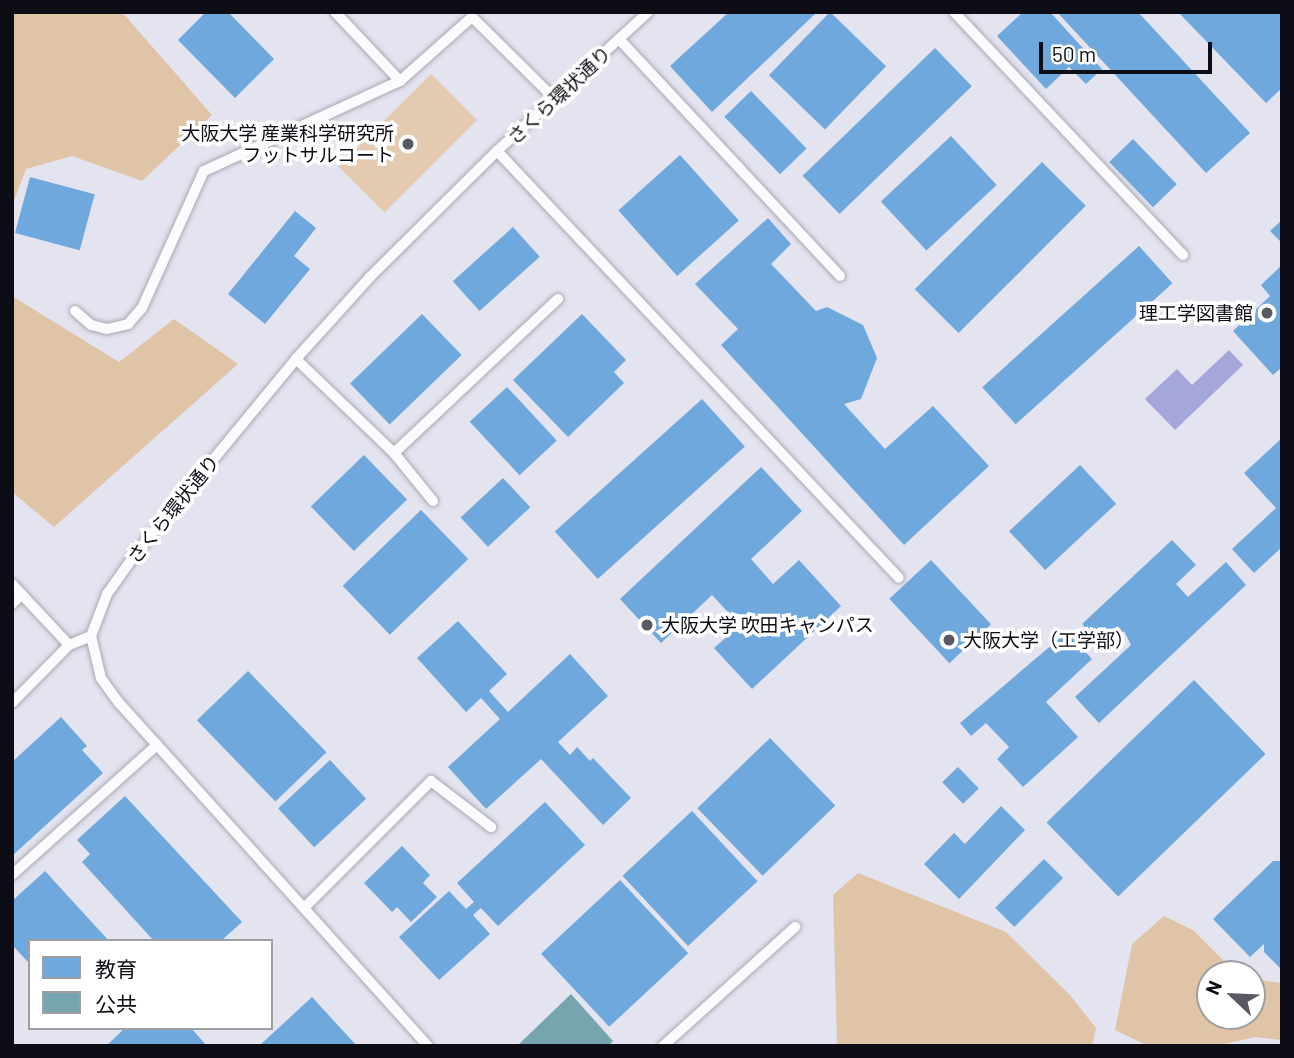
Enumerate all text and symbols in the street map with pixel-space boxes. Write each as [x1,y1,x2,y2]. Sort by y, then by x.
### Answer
scale bar [1042,28,1215,72]
street label: さくら環状通り [503,41,615,149]
text: 50 m [1052,41,1096,66]
place label: 大阪大学 産業科学研究所 フットサルコート [181,122,394,166]
marker: 大阪大学 産業科学研究所 フットサルコート [400,136,416,152]
place label: 理工学図書館 [1139,302,1253,324]
marker: 理工学図書館 [1259,305,1275,321]
street label: さくら環状通り [122,450,224,568]
place label: 大阪大学 吹田キャンパス [661,614,874,636]
marker: 大阪大学 吹田キャンパス [639,617,655,633]
place label: 大阪大学（工学部） [963,629,1134,651]
marker: 大阪大学（工学部） [941,632,957,648]
legend [28,939,273,1030]
text: 教育 [95,956,137,981]
north arrow [1196,960,1266,1030]
text: N [1200,977,1226,998]
text: 公共 [95,991,137,1016]

